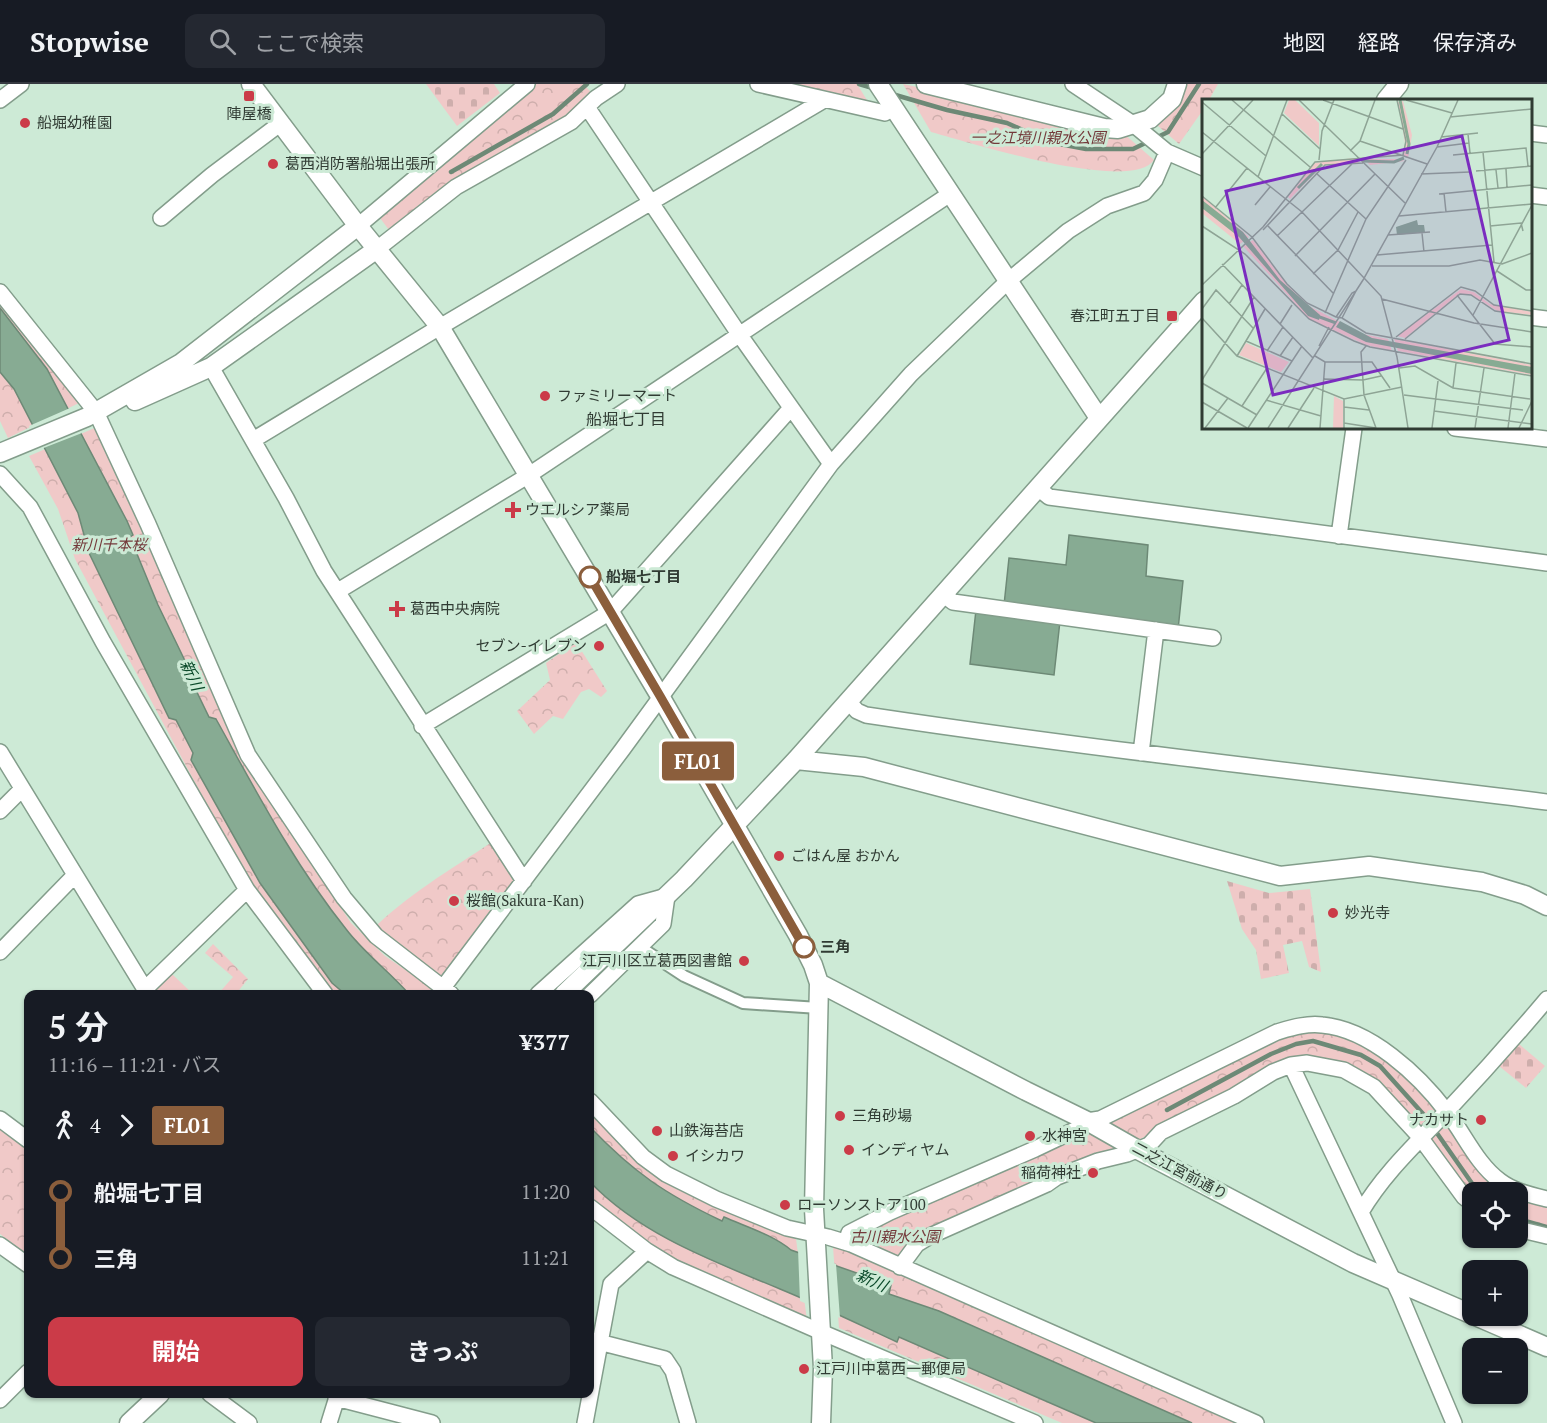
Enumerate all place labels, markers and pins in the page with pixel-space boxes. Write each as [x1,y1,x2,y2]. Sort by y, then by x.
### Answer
marker: 陣屋橋 [242,89,256,103]
place label: 陣屋橋 [226,103,272,123]
place label: 船堀幼稚園 [37,112,112,132]
marker: 船堀幼稚園 [18,116,32,130]
place label: 葛西消防署船堀出張所 [285,153,435,173]
marker: 葛西消防署船堀出張所 [266,157,280,171]
place label: 春江町五丁目 [1070,305,1160,325]
marker: 春江町五丁目 [1165,309,1179,323]
place label: ファミリーマート [557,385,677,405]
marker: ファミリーマート [538,389,552,403]
place label: ウエルシア薬局 [525,499,630,519]
marker: ウエルシア薬局 [506,503,520,517]
marker: 船堀七丁目 [579,566,601,588]
place label: 船堀七丁目 [606,566,681,586]
place label: 葛西中央病院 [410,598,500,618]
marker: 葛西中央病院 [388,600,406,618]
place label: セブン-イレブン [476,635,587,655]
marker: セブン-イレブン [592,639,606,653]
place label: ごはん屋 おかん [791,845,900,865]
marker: ごはん屋 おかん [772,849,786,863]
place label: 桜館(Sakura-Kan) [466,890,584,910]
marker: 桜館(Sakura-Kan) [447,894,461,908]
place label: 妙光寺 [1345,902,1390,922]
marker: 妙光寺 [1326,906,1340,920]
marker: 三角 [793,936,815,958]
place label: 三角 [820,936,850,956]
place label: 江戸川区立葛西図書館 [582,950,732,970]
marker: 江戸川区立葛西図書館 [737,954,751,968]
place label: 三角砂場 [852,1105,912,1125]
marker: 三角砂場 [833,1109,847,1123]
place label: ナカサト [1409,1109,1469,1129]
marker: ナカサト [1474,1113,1488,1127]
place label: 山鉄海苔店 [669,1120,744,1140]
marker: 山鉄海苔店 [650,1124,664,1138]
place label: 水神宮 [1042,1125,1087,1145]
marker: 水神宮 [1023,1129,1037,1143]
place label: インディヤム [861,1139,950,1159]
marker: インディヤム [842,1143,856,1157]
place label: イシカワ [685,1145,745,1165]
marker: イシカワ [666,1149,680,1163]
place label: 稲荷神社 [1021,1162,1081,1182]
marker: 稲荷神社 [1086,1166,1100,1180]
place label: ローソンストア100 [797,1194,926,1214]
marker: ローソンストア100 [778,1198,792,1212]
place label: 江戸川中葛西一郵便局 [816,1358,966,1378]
marker: 江戸川中葛西一郵便局 [797,1362,811,1376]

